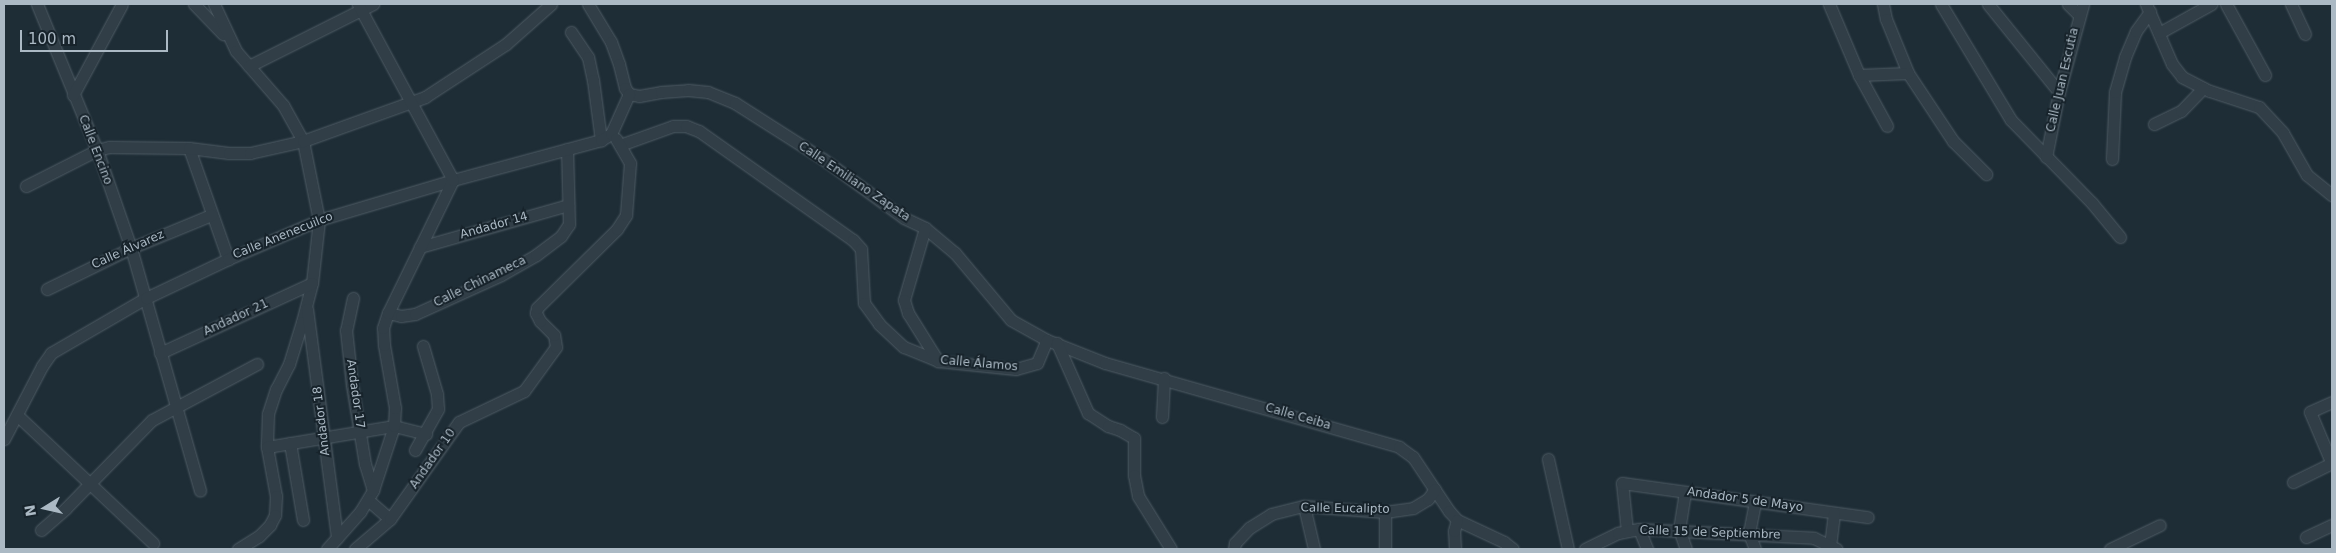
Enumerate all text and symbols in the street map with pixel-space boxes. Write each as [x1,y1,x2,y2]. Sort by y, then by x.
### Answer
scale bar [22,20,170,52]
street label: Calle Juan Escutia [2044,26,2082,134]
text: 100 m [28,30,76,48]
street label: Calle Encino [75,113,115,187]
street label: Calle Emiliano Zapata [795,139,913,225]
street label: Calle Anenecuilco [231,209,335,263]
street label: Andador 14 [458,209,530,243]
street label: Calle Álvarez [89,228,167,272]
street label: Calle Chinameca [432,253,528,311]
street label: Andador 21 [201,297,271,339]
street label: Calle Álamos [940,353,1018,375]
street label: Andador 17 [343,358,367,430]
street label: Andador 18 [311,386,333,456]
street label: Calle Ceiba [1263,401,1333,433]
street label: Andador 10 [407,426,459,492]
north arrow [20,483,70,533]
street label: Andador 5 de Mayo [1686,485,1804,515]
street label: Calle Eucalipto [1300,501,1390,517]
text: N [21,503,39,518]
street label: Calle 15 de Septiembre [1639,523,1781,543]

